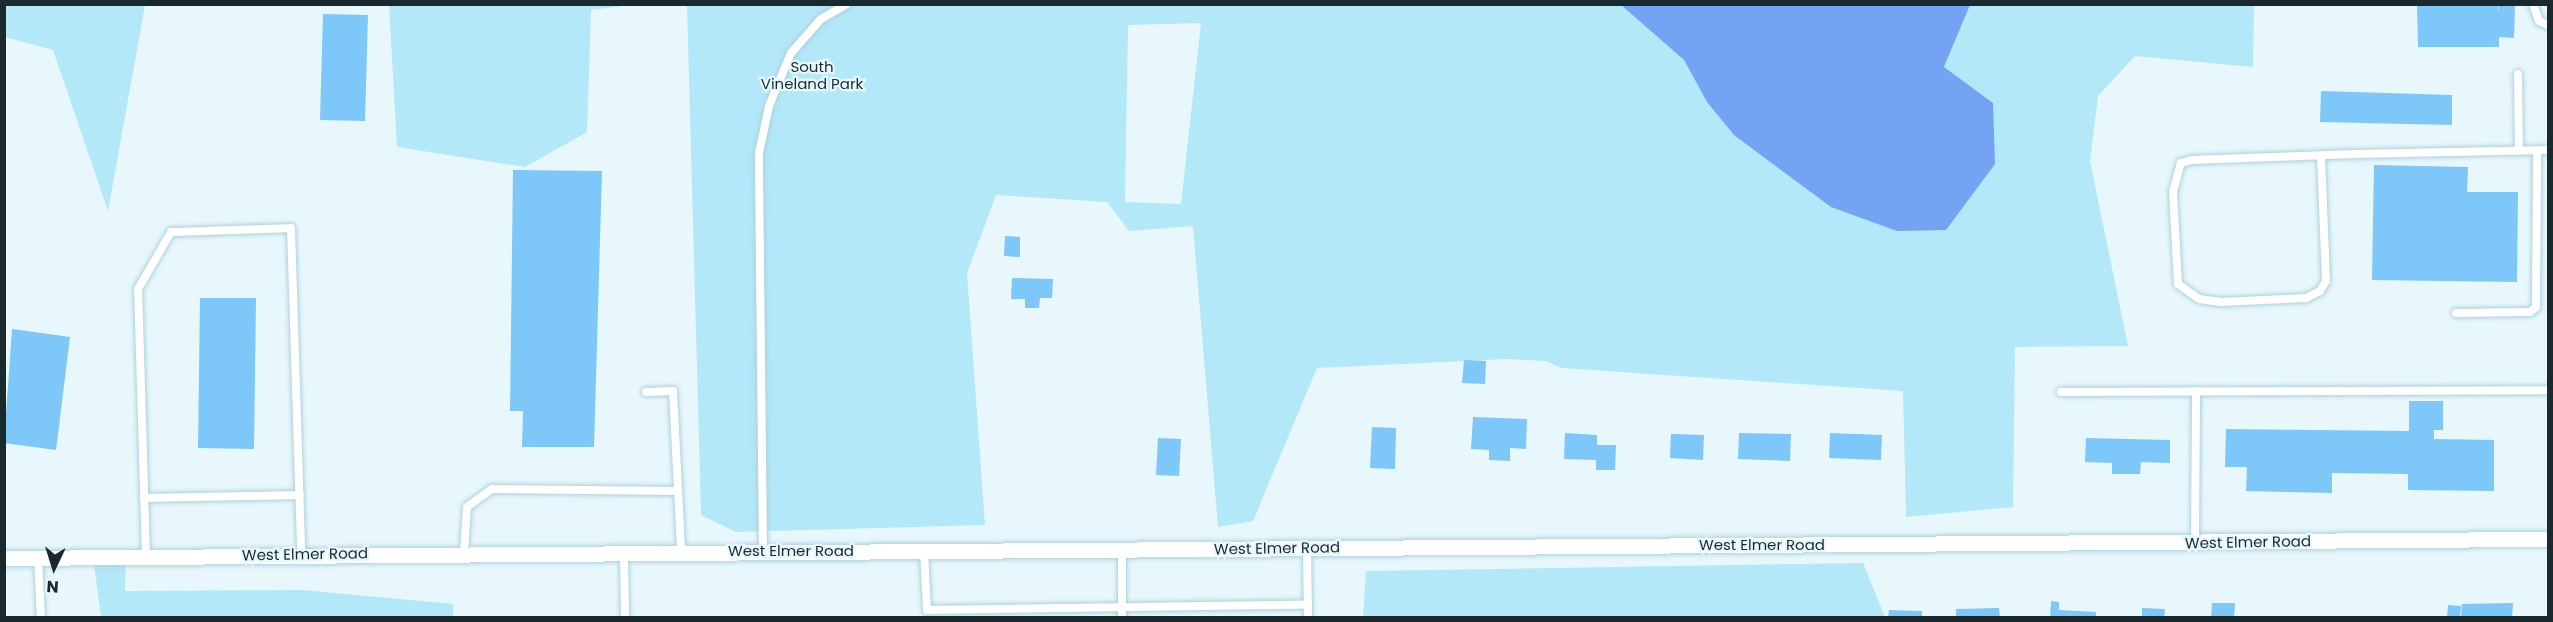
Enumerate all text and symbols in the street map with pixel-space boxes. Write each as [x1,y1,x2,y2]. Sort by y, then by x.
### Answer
park label: South Vineland Park [761,57,863,92]
street label: West Elmer Road [2185,532,2311,552]
street label: West Elmer Road [1699,536,1825,554]
north arrow [24,538,84,598]
street label: West Elmer Road [1214,538,1340,558]
street label: West Elmer Road [728,542,854,560]
street label: West Elmer Road [242,544,368,564]
text: N [46,575,60,598]

